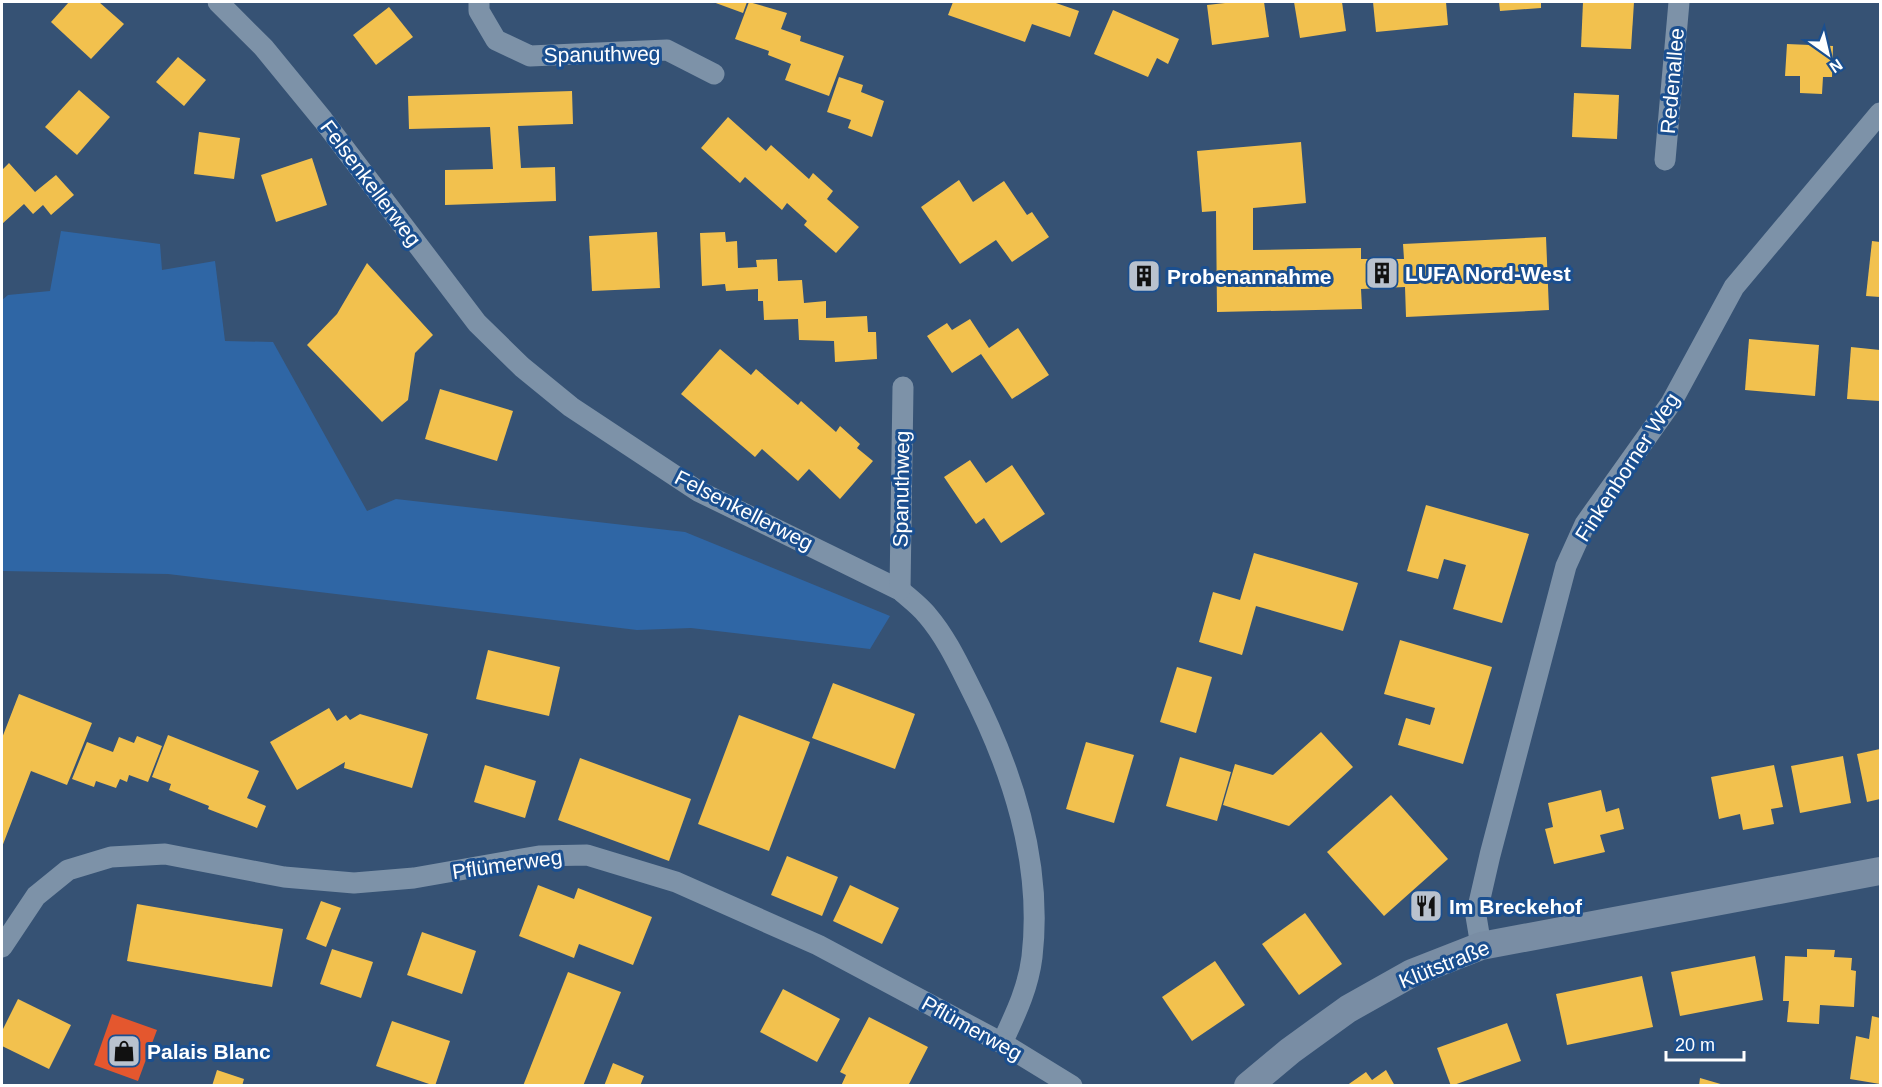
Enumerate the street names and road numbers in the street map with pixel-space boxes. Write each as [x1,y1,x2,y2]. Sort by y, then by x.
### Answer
street label: Redenallee [1656,27,1688,135]
street label: Spanuthweg [543,41,661,67]
street label: Felsenkellerweg [316,115,426,251]
street label: Finkenborner Weg [1570,388,1684,546]
street label: Spanuthweg [888,430,914,548]
street label: Felsenkellerweg [671,465,817,555]
street label: Pflümerweg [450,845,564,883]
street label: Klütstraße [1395,935,1493,993]
street label: Pflümerweg [918,991,1026,1065]

